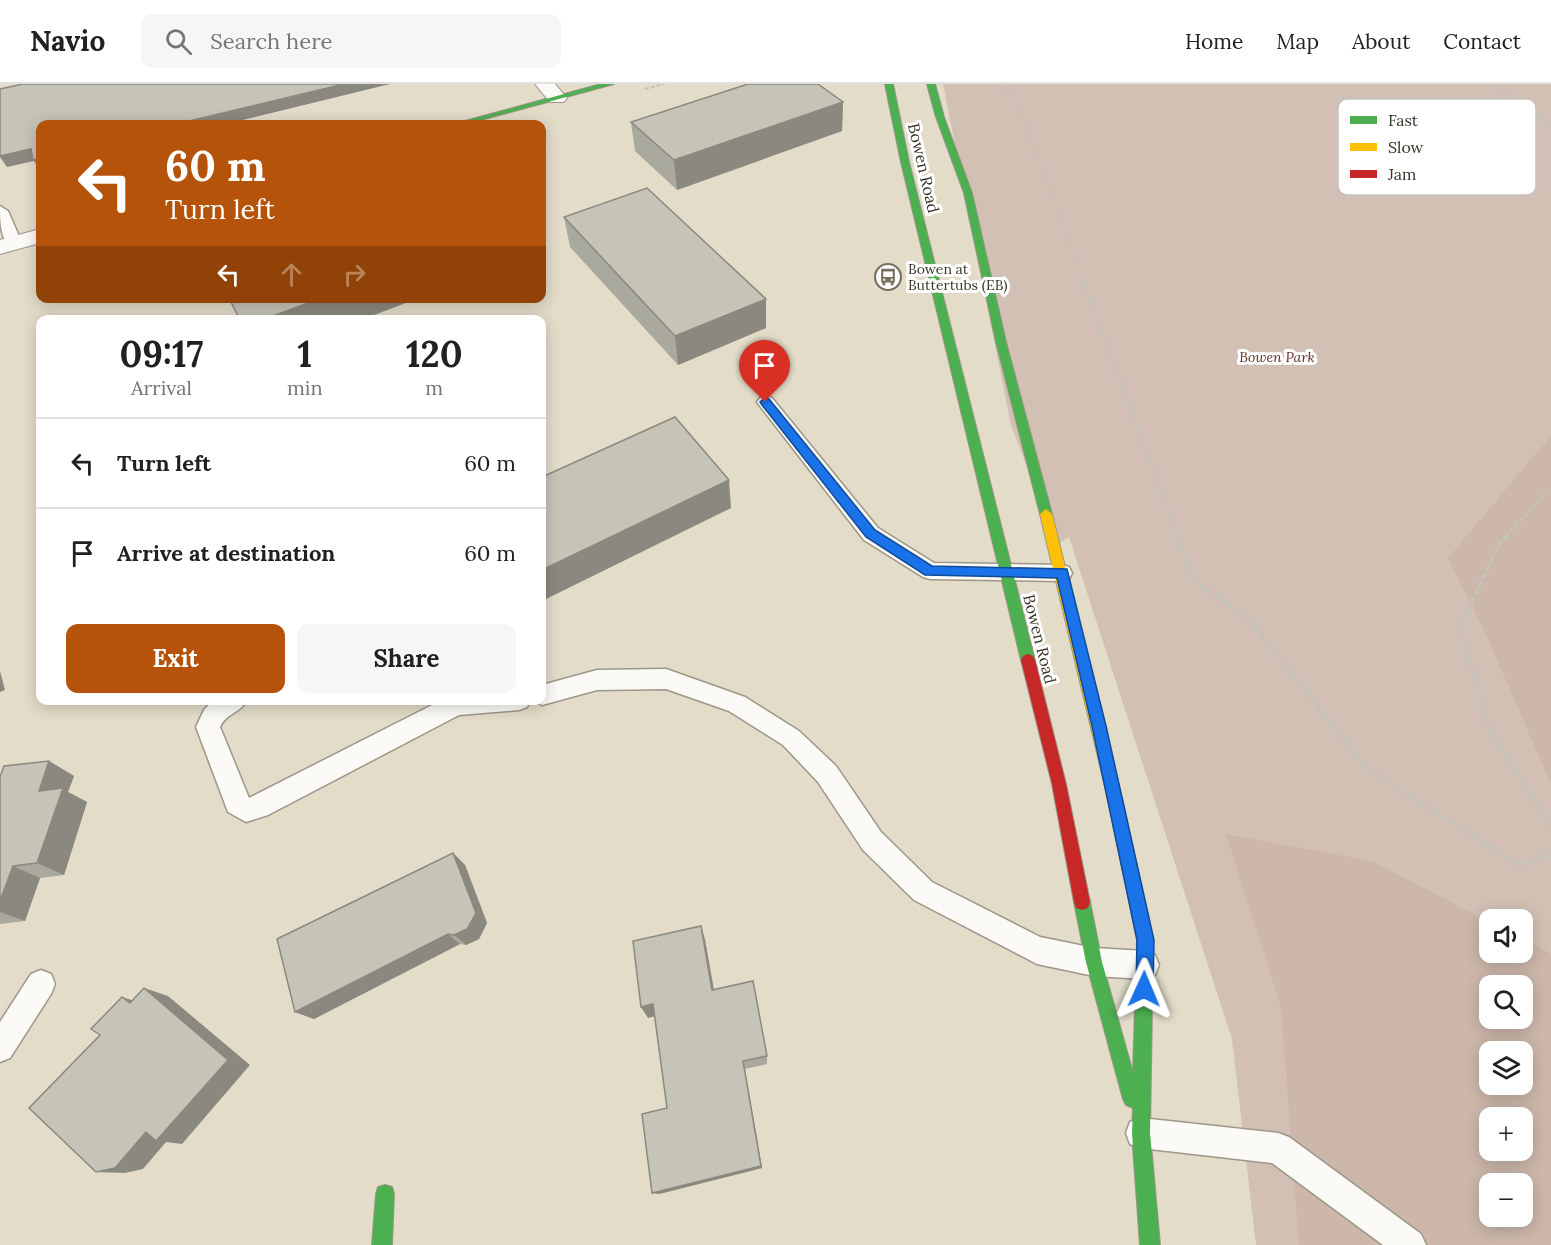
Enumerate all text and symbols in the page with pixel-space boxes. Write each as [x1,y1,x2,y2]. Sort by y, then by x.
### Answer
search box [141,14,561,68]
text: Navio [30,23,105,59]
icon: search [162,25,195,58]
text: Search here [210,27,332,55]
text: Home [1185,28,1243,55]
text: Map [1276,28,1319,55]
text: About [1352,28,1410,55]
text: Contact [1443,28,1521,55]
legend [1338,99,1536,195]
text: Fast [1388,110,1419,130]
street label: Bowen Road [904,121,944,215]
text: Slow [1388,137,1424,157]
text: 60 m [165,139,266,193]
icon: left [66,144,144,222]
text: Jam [1387,164,1416,184]
text: Turn left [165,192,275,226]
icon: left [212,258,245,291]
icon: ahead [275,258,308,291]
icon: right [338,258,371,291]
place label: Bowen at Buttertubs (EB) [908,260,1007,294]
bus stop icon: Bowen at Buttertubs (EB) [873,262,903,292]
text: 09:17 [119,331,204,377]
text: 1 [297,331,312,377]
text: 120 [406,331,463,377]
pin [739,340,790,402]
park label: Bowen Park [1239,348,1315,366]
icon: arrive [748,349,781,382]
text: Arrival [131,375,192,400]
text: min [287,375,323,400]
text: m [425,375,443,400]
icon: left [66,447,99,480]
text: Turn left [117,449,211,477]
text: 60 m [464,449,516,477]
icon: arrive [66,537,99,570]
text: Arrive at destination [117,539,335,567]
text: 60 m [464,539,516,567]
street label: Bowen Road [1019,592,1061,686]
button: Exit [66,624,285,693]
button: Share [297,624,516,693]
map controls [1479,909,1533,1227]
button: sound [1479,909,1533,963]
position arrow [1112,957,1176,1021]
button: search [1479,975,1533,1029]
button: layers [1479,1041,1533,1095]
button: + [1479,1107,1533,1161]
button: − [1479,1173,1533,1227]

